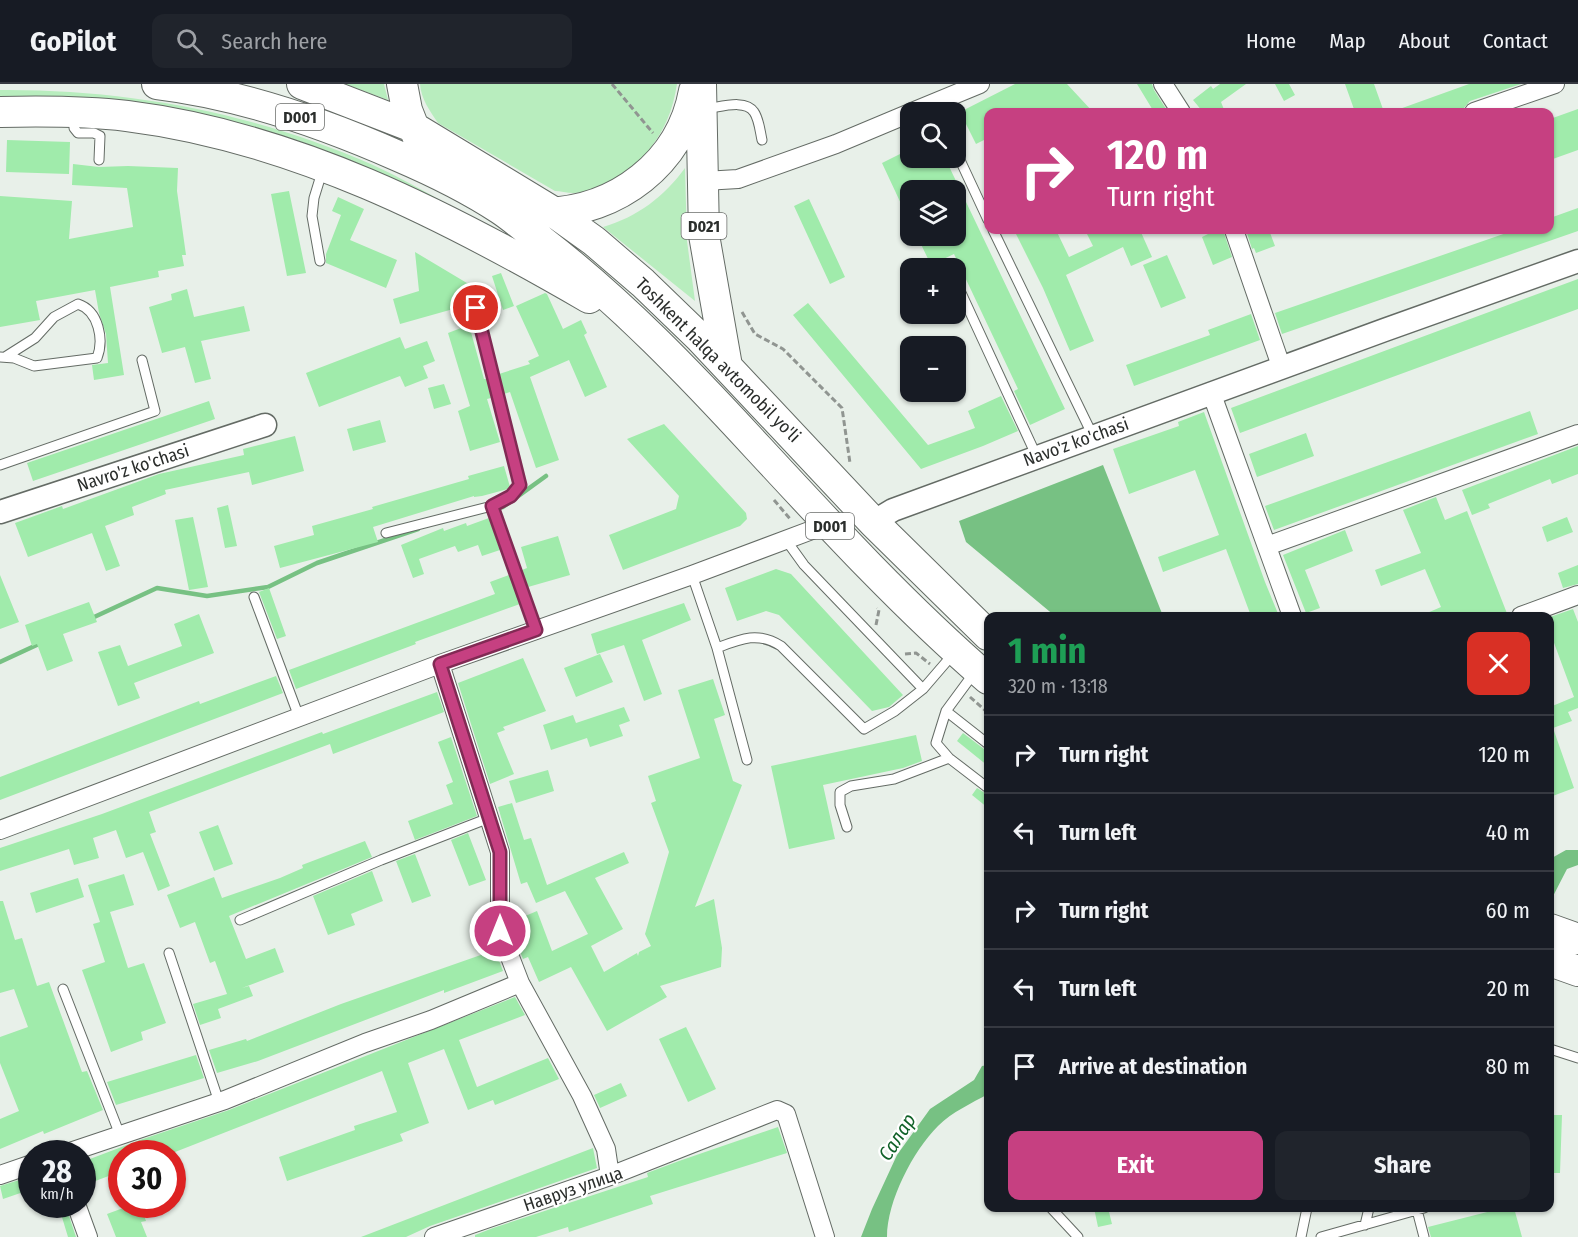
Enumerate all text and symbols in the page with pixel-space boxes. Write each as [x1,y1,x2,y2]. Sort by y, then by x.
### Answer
search box [152,14,572,68]
text: GoPilot [30,25,116,58]
icon: search [173,25,206,58]
text: Search here [221,28,327,55]
text: Home [1246,28,1296,54]
text: Map [1329,28,1366,54]
text: About [1399,28,1450,54]
text: Contact [1483,28,1548,54]
map controls [900,102,966,402]
button: search [900,102,966,168]
road number: D001 [276,104,324,130]
text: 120 m [1107,130,1208,180]
icon: right [1008,132,1086,210]
button: layers [900,180,966,246]
text: Turn right [1107,181,1215,213]
road number: D021 [682,213,726,239]
button: + [900,258,966,324]
street label: Toshkent halqa avtomobil yo'li [631,273,805,447]
pin [450,282,501,333]
icon: arrive [459,291,492,324]
button: − [900,336,966,402]
street label: Navo'z ko'chasi [1020,413,1132,471]
street label: Navro'z ko'chasi [74,440,192,496]
road number: D001 [806,513,854,539]
text: 1 min [1008,629,1086,673]
button: close [1467,632,1530,695]
text: 320 m · 13:18 [1008,674,1108,698]
icon: right [1008,738,1041,771]
text: Turn right [1059,741,1148,768]
text: 120 m [1478,741,1530,768]
icon: left [1008,816,1041,849]
text: Turn left [1059,819,1137,846]
text: 40 m [1486,819,1530,846]
icon: right [1008,894,1041,927]
text: Turn right [1059,897,1148,924]
text: 60 m [1486,897,1530,924]
position arrow [468,899,532,963]
icon: left [1008,972,1041,1005]
text: Turn left [1059,975,1137,1002]
text: 20 m [1487,975,1530,1002]
icon: arrive [1008,1050,1041,1083]
text: Arrive at destination [1059,1053,1247,1080]
text: 80 m [1485,1053,1530,1080]
water label: Салар [873,1109,921,1165]
button: Exit [1008,1131,1263,1200]
button: Share [1275,1131,1530,1200]
speed limit sign: 30 [108,1140,186,1218]
text: 28 [42,1154,72,1190]
street label: Навруз улица [520,1162,626,1216]
text: km/h [40,1185,74,1203]

